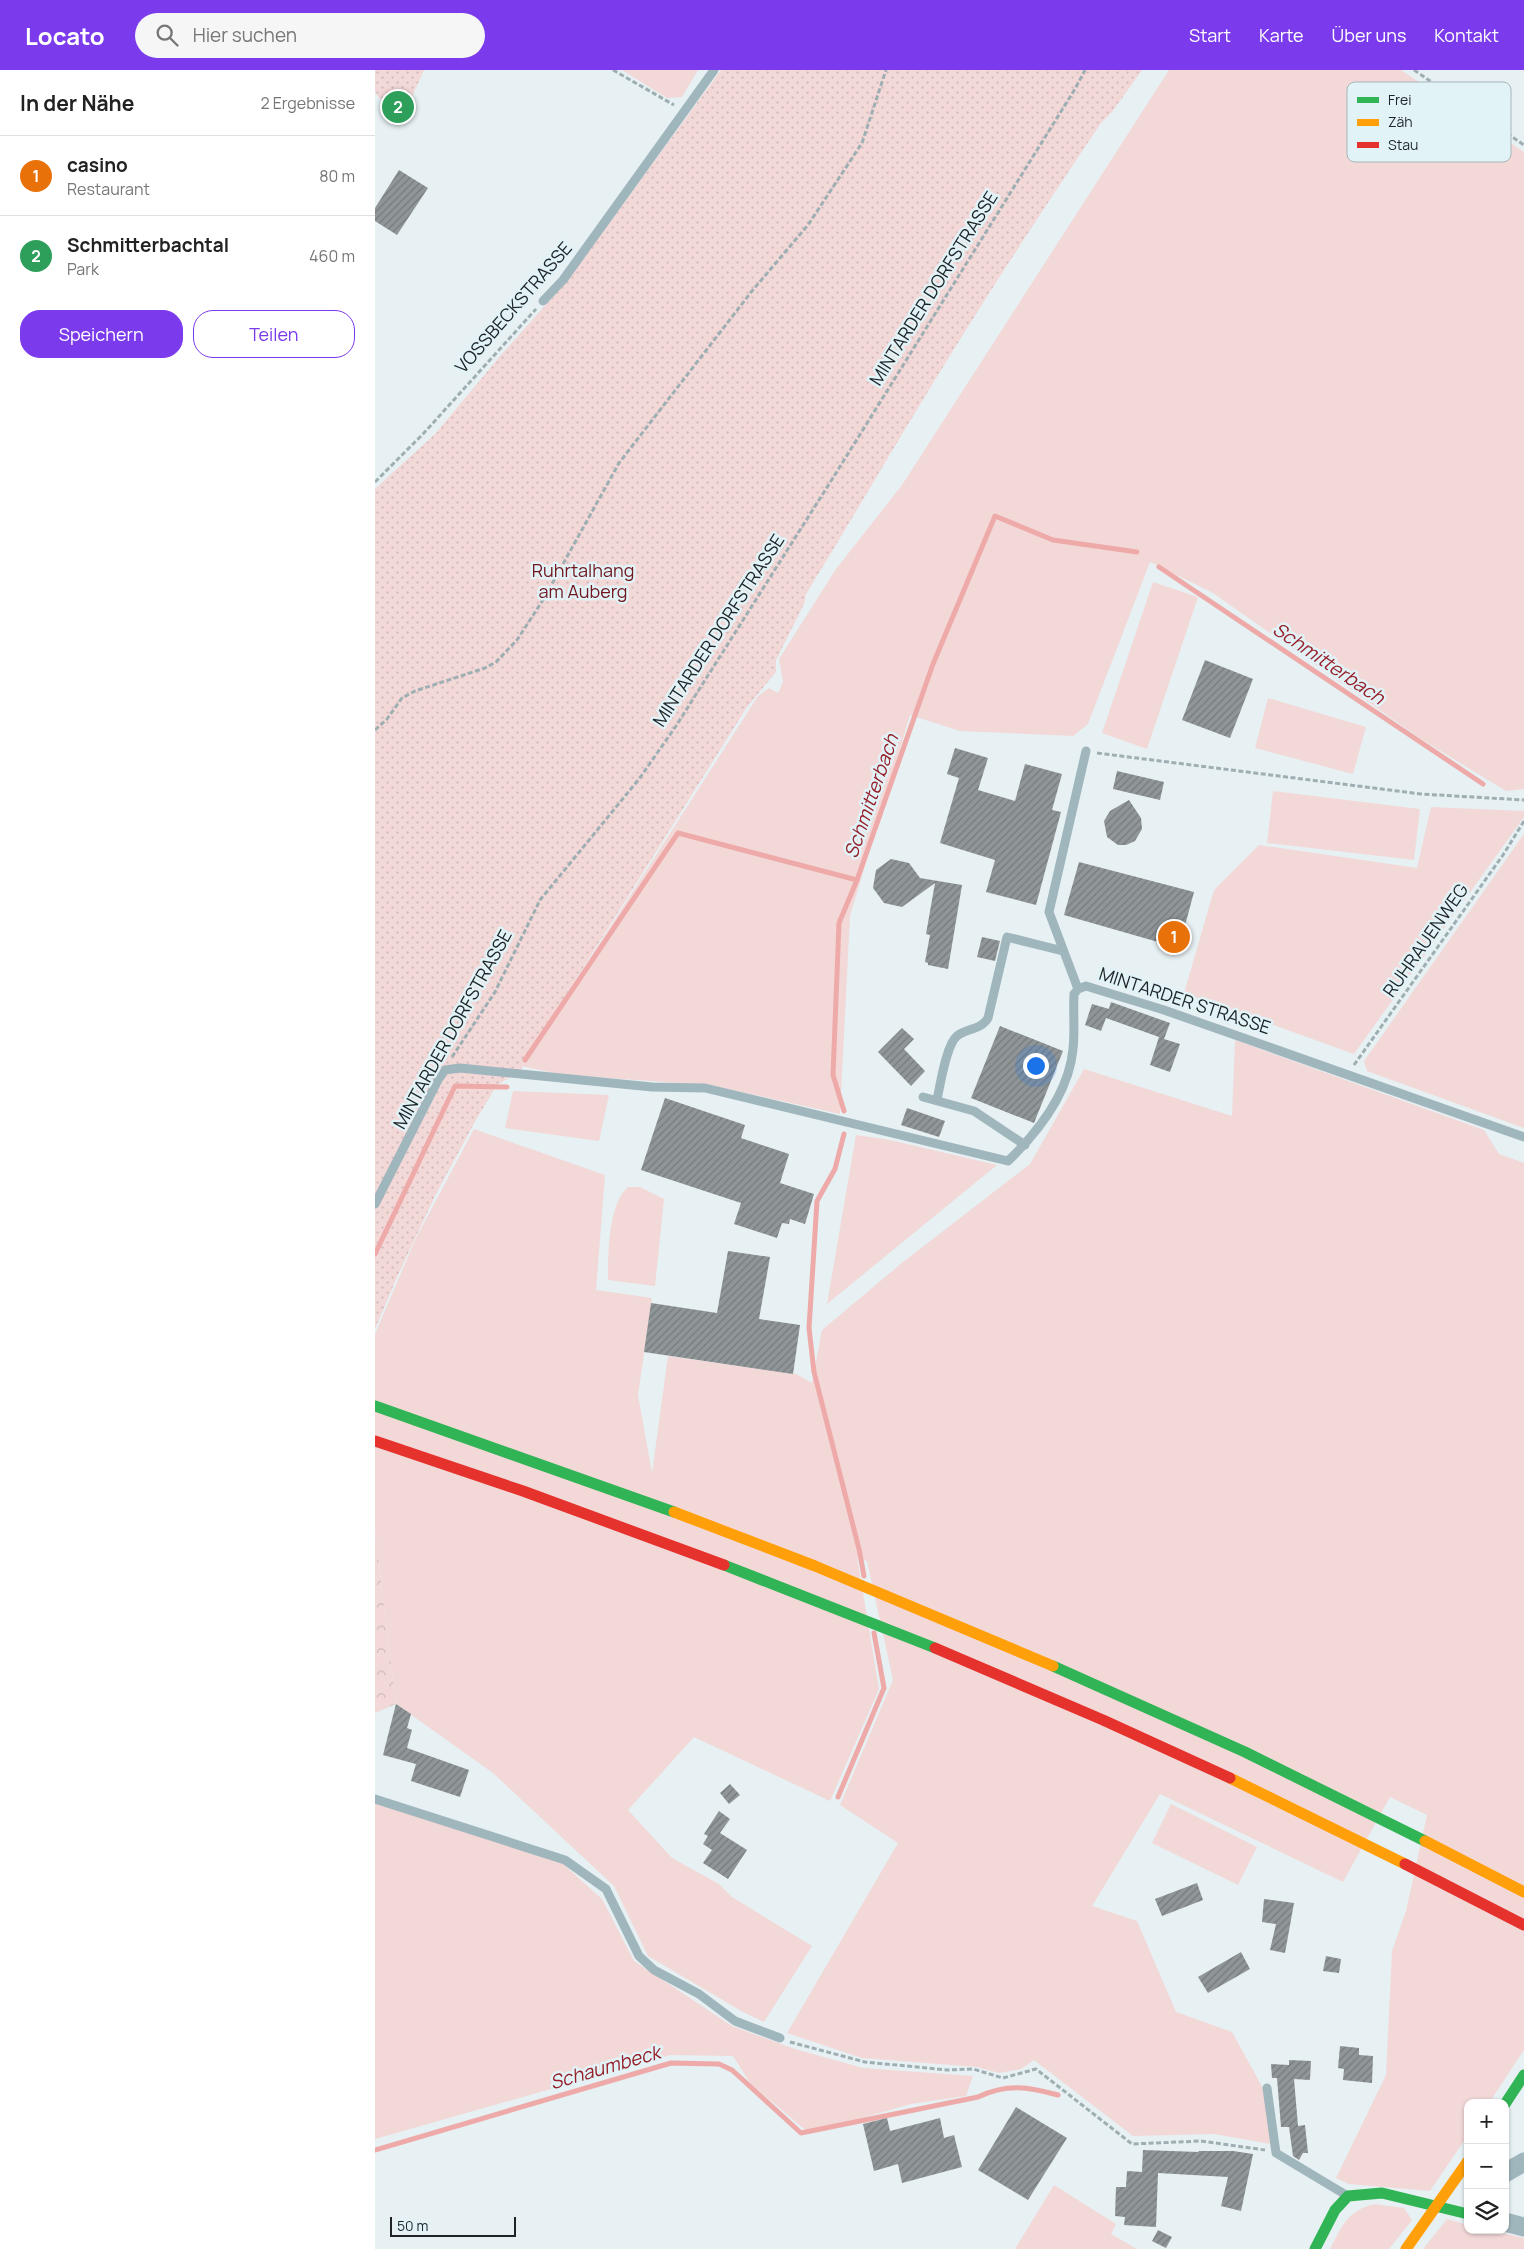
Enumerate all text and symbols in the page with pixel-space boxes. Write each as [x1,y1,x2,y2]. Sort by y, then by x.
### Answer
search box [135,13,485,58]
text: Locato [25,19,105,52]
icon: search [153,21,181,49]
text: Hier suchen [193,22,297,48]
text: Start [1189,23,1231,47]
text: Karte [1259,23,1304,47]
text: Über uns [1332,23,1406,47]
text: Kontakt [1434,23,1499,47]
legend [1347,82,1511,162]
pin: 2 [382,88,414,126]
text: In der Nähe [20,89,134,117]
text: Frei [1388,90,1411,109]
text: 2 Ergebnisse [260,92,355,114]
text: Zäh [1388,112,1413,131]
text: Stau [1388,135,1418,154]
text: casino [67,152,128,178]
text: 1 [32,165,40,187]
text: 80 m [319,165,355,187]
text: Restaurant [67,178,150,200]
street label: MINTARDER DORFSTRASSE [863,186,1003,390]
text: Schmitterbachtal [67,232,229,258]
street label: VOSSBECKSTRASSE [449,236,577,378]
text: 2 [31,245,41,267]
text: 460 m [309,245,355,267]
text: Park [67,258,99,280]
button: Speichern [20,310,183,358]
button: Teilen [193,310,355,358]
street label: MINTARDER DORFSTRASSE [647,529,789,731]
park label: Ruhrtalhang am Auberg [532,558,634,603]
water label: Schmitterbach [1268,616,1391,710]
water label: Schmitterbach [838,730,905,862]
street label: RUHRAUENWEG [1377,878,1473,1001]
pin: 1 [1158,918,1190,956]
street label: MINTARDER DORFSTRASSE [387,925,517,1133]
street label: MINTARDER STRASSE [1096,961,1274,1039]
your location [1023,1053,1049,1079]
water label: Schaumbeck [547,2038,666,2095]
map controls [1464,2099,1509,2234]
button: + [1464,2099,1509,2144]
button: − [1464,2144,1509,2189]
button: layers [1464,2189,1509,2234]
scale bar [390,2214,516,2237]
text: 50 m [397,2216,428,2235]

